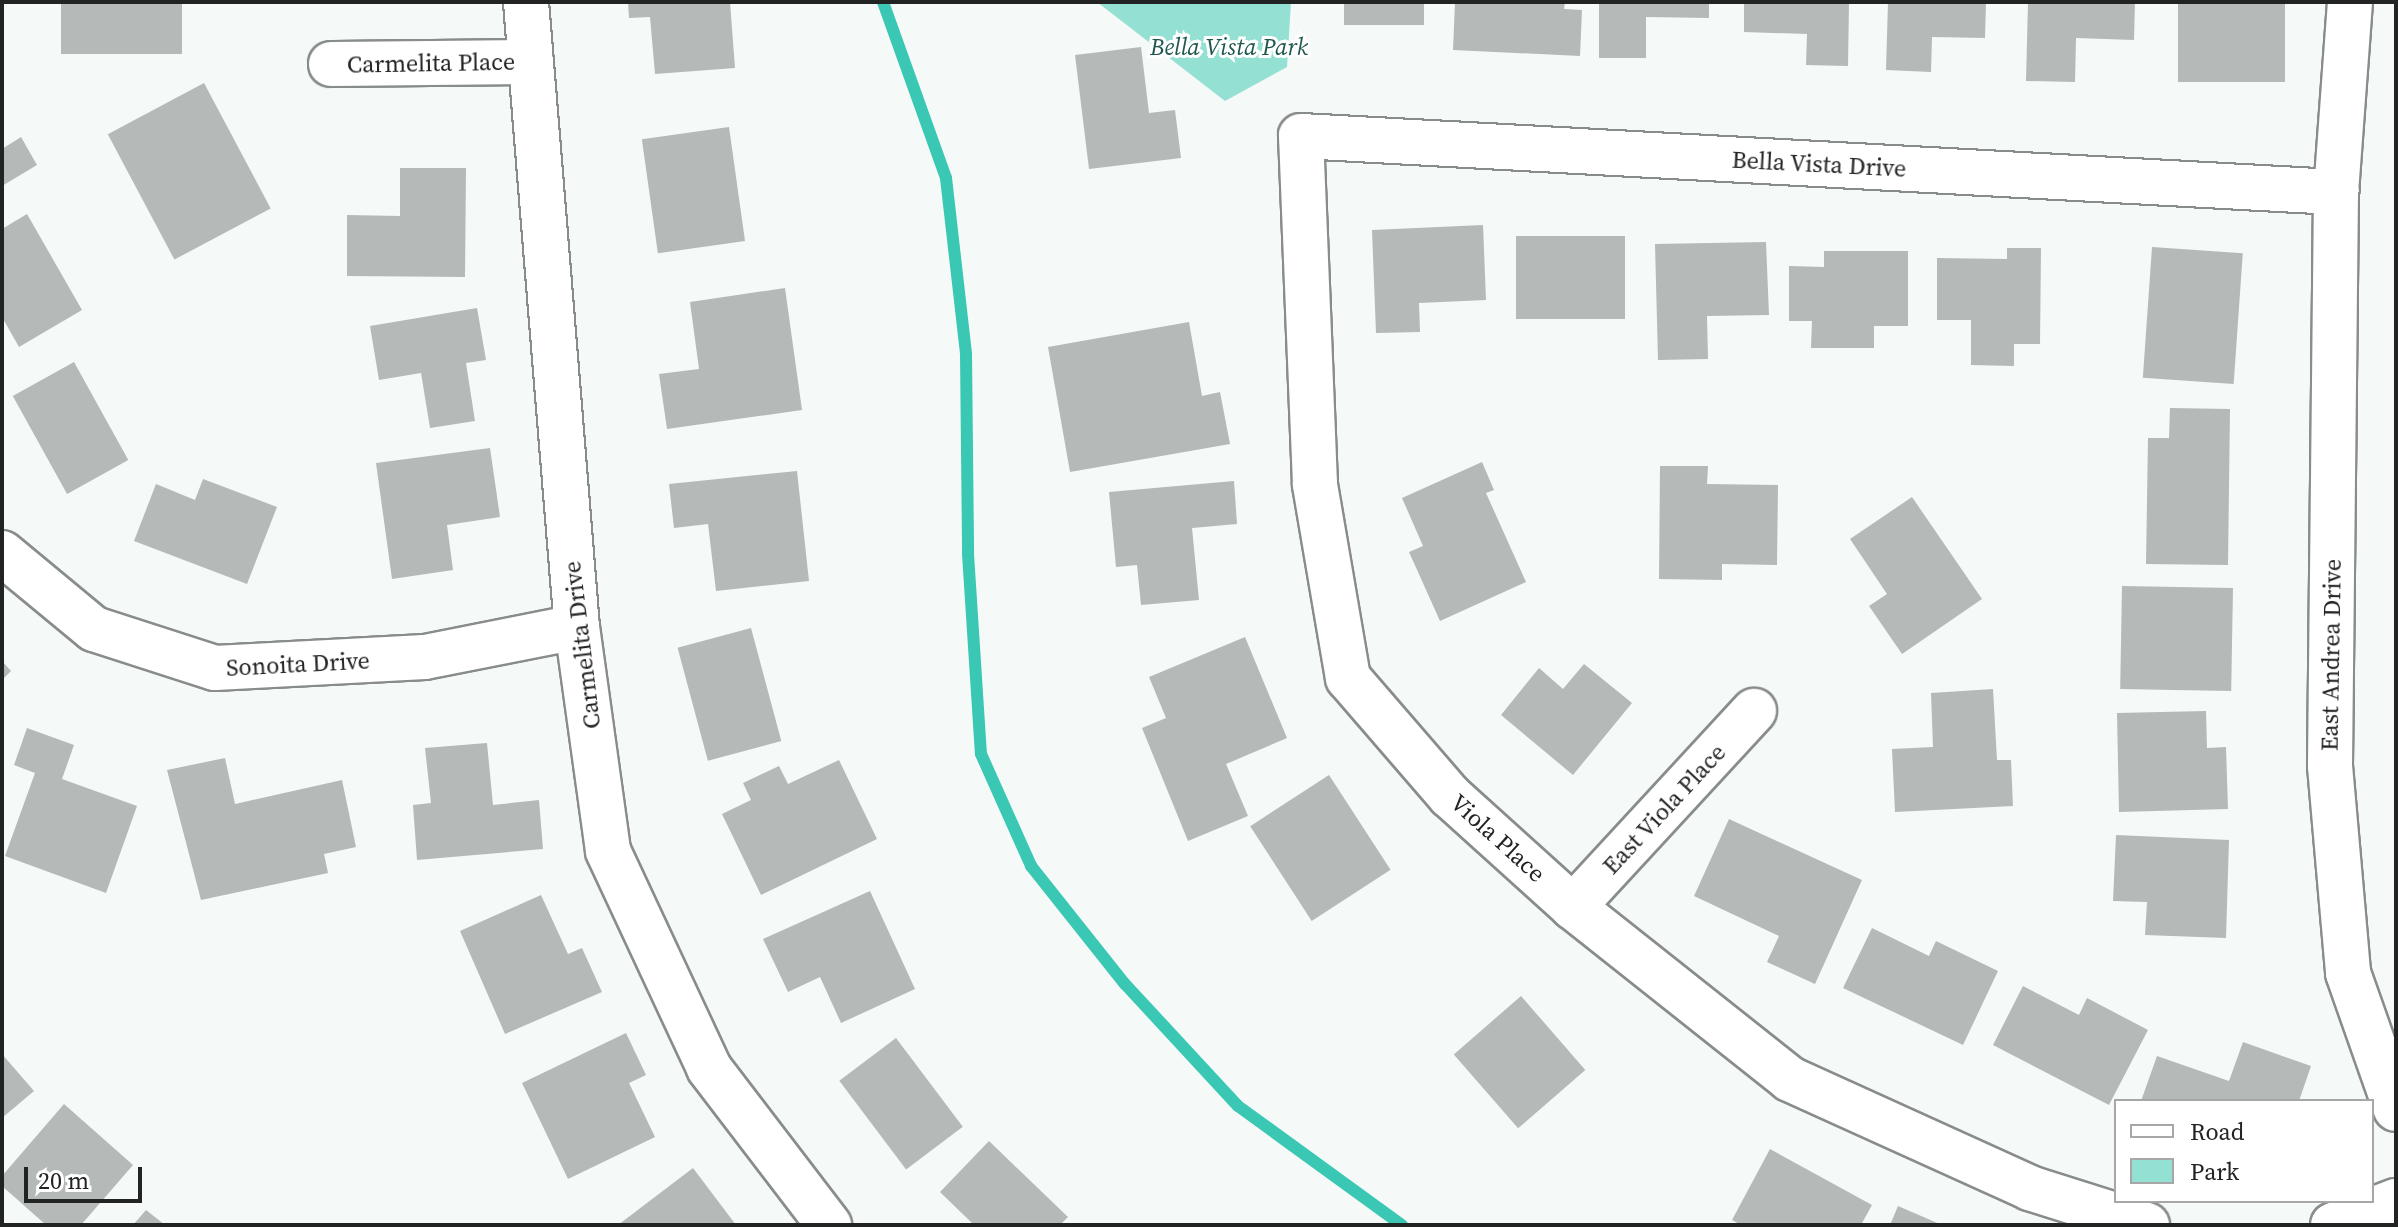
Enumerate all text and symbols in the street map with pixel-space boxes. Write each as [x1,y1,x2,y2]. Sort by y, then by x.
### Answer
park label: Bella Vista Park [1150,33,1308,61]
street label: Carmelita Place [347,47,515,79]
street label: Bella Vista Drive [1731,145,1907,183]
street label: Carmelita Drive [557,559,607,731]
street label: East Andrea Drive [2315,559,2347,751]
street label: Sonoita Drive [225,646,371,682]
street label: East Viola Place [1596,738,1732,880]
street label: Viola Place [1445,788,1551,888]
legend [2114,1099,2374,1203]
text: Road [2190,1115,2244,1148]
scale bar [28,1151,146,1201]
text: Park [2190,1155,2239,1188]
text: 20 m [38,1164,89,1197]

